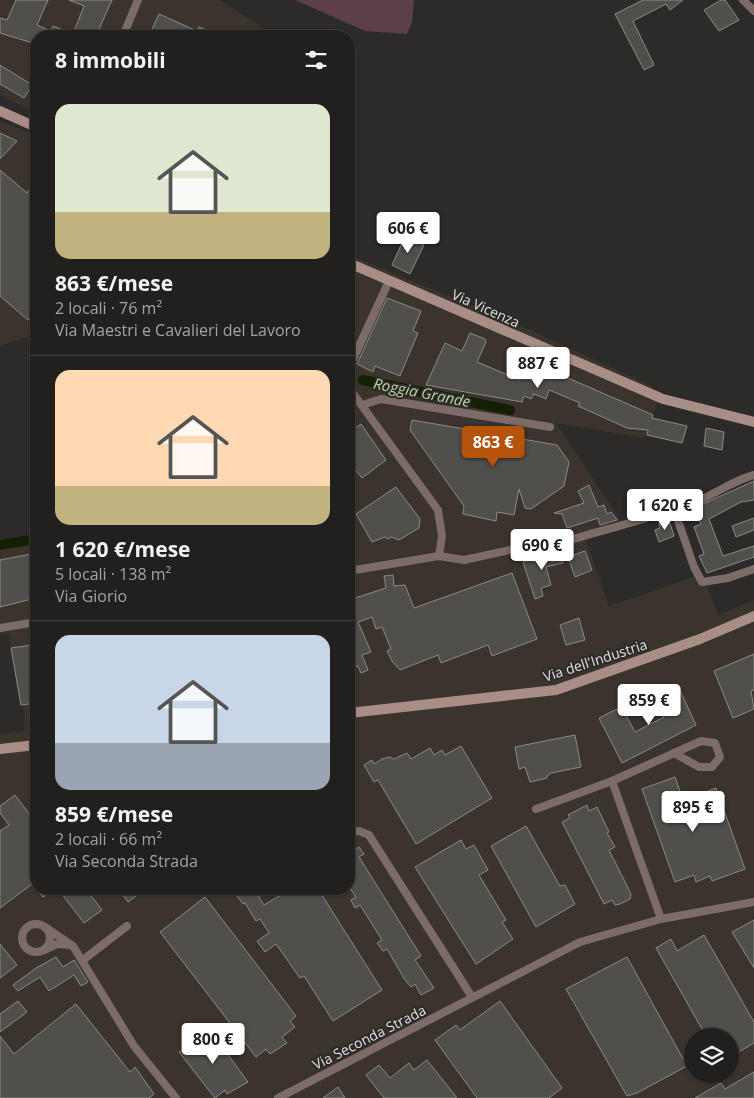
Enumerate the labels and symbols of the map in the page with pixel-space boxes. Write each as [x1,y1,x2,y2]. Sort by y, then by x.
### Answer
pin: 606 € [373,212,443,254]
street label: Via Vicenza [449,285,523,331]
pin: 887 € [503,346,573,389]
water label: Roggia Grande [372,373,473,411]
pin: 863 € [458,426,528,468]
pin: 1 620 € [619,488,711,531]
pin: 690 € [507,528,577,571]
street label: Via dell'Industria [541,634,649,686]
pin: 859 € [614,684,684,726]
pin: 895 € [658,790,728,833]
street label: Via Seconda Strada [309,1000,429,1074]
pin: 800 € [178,1022,248,1065]

